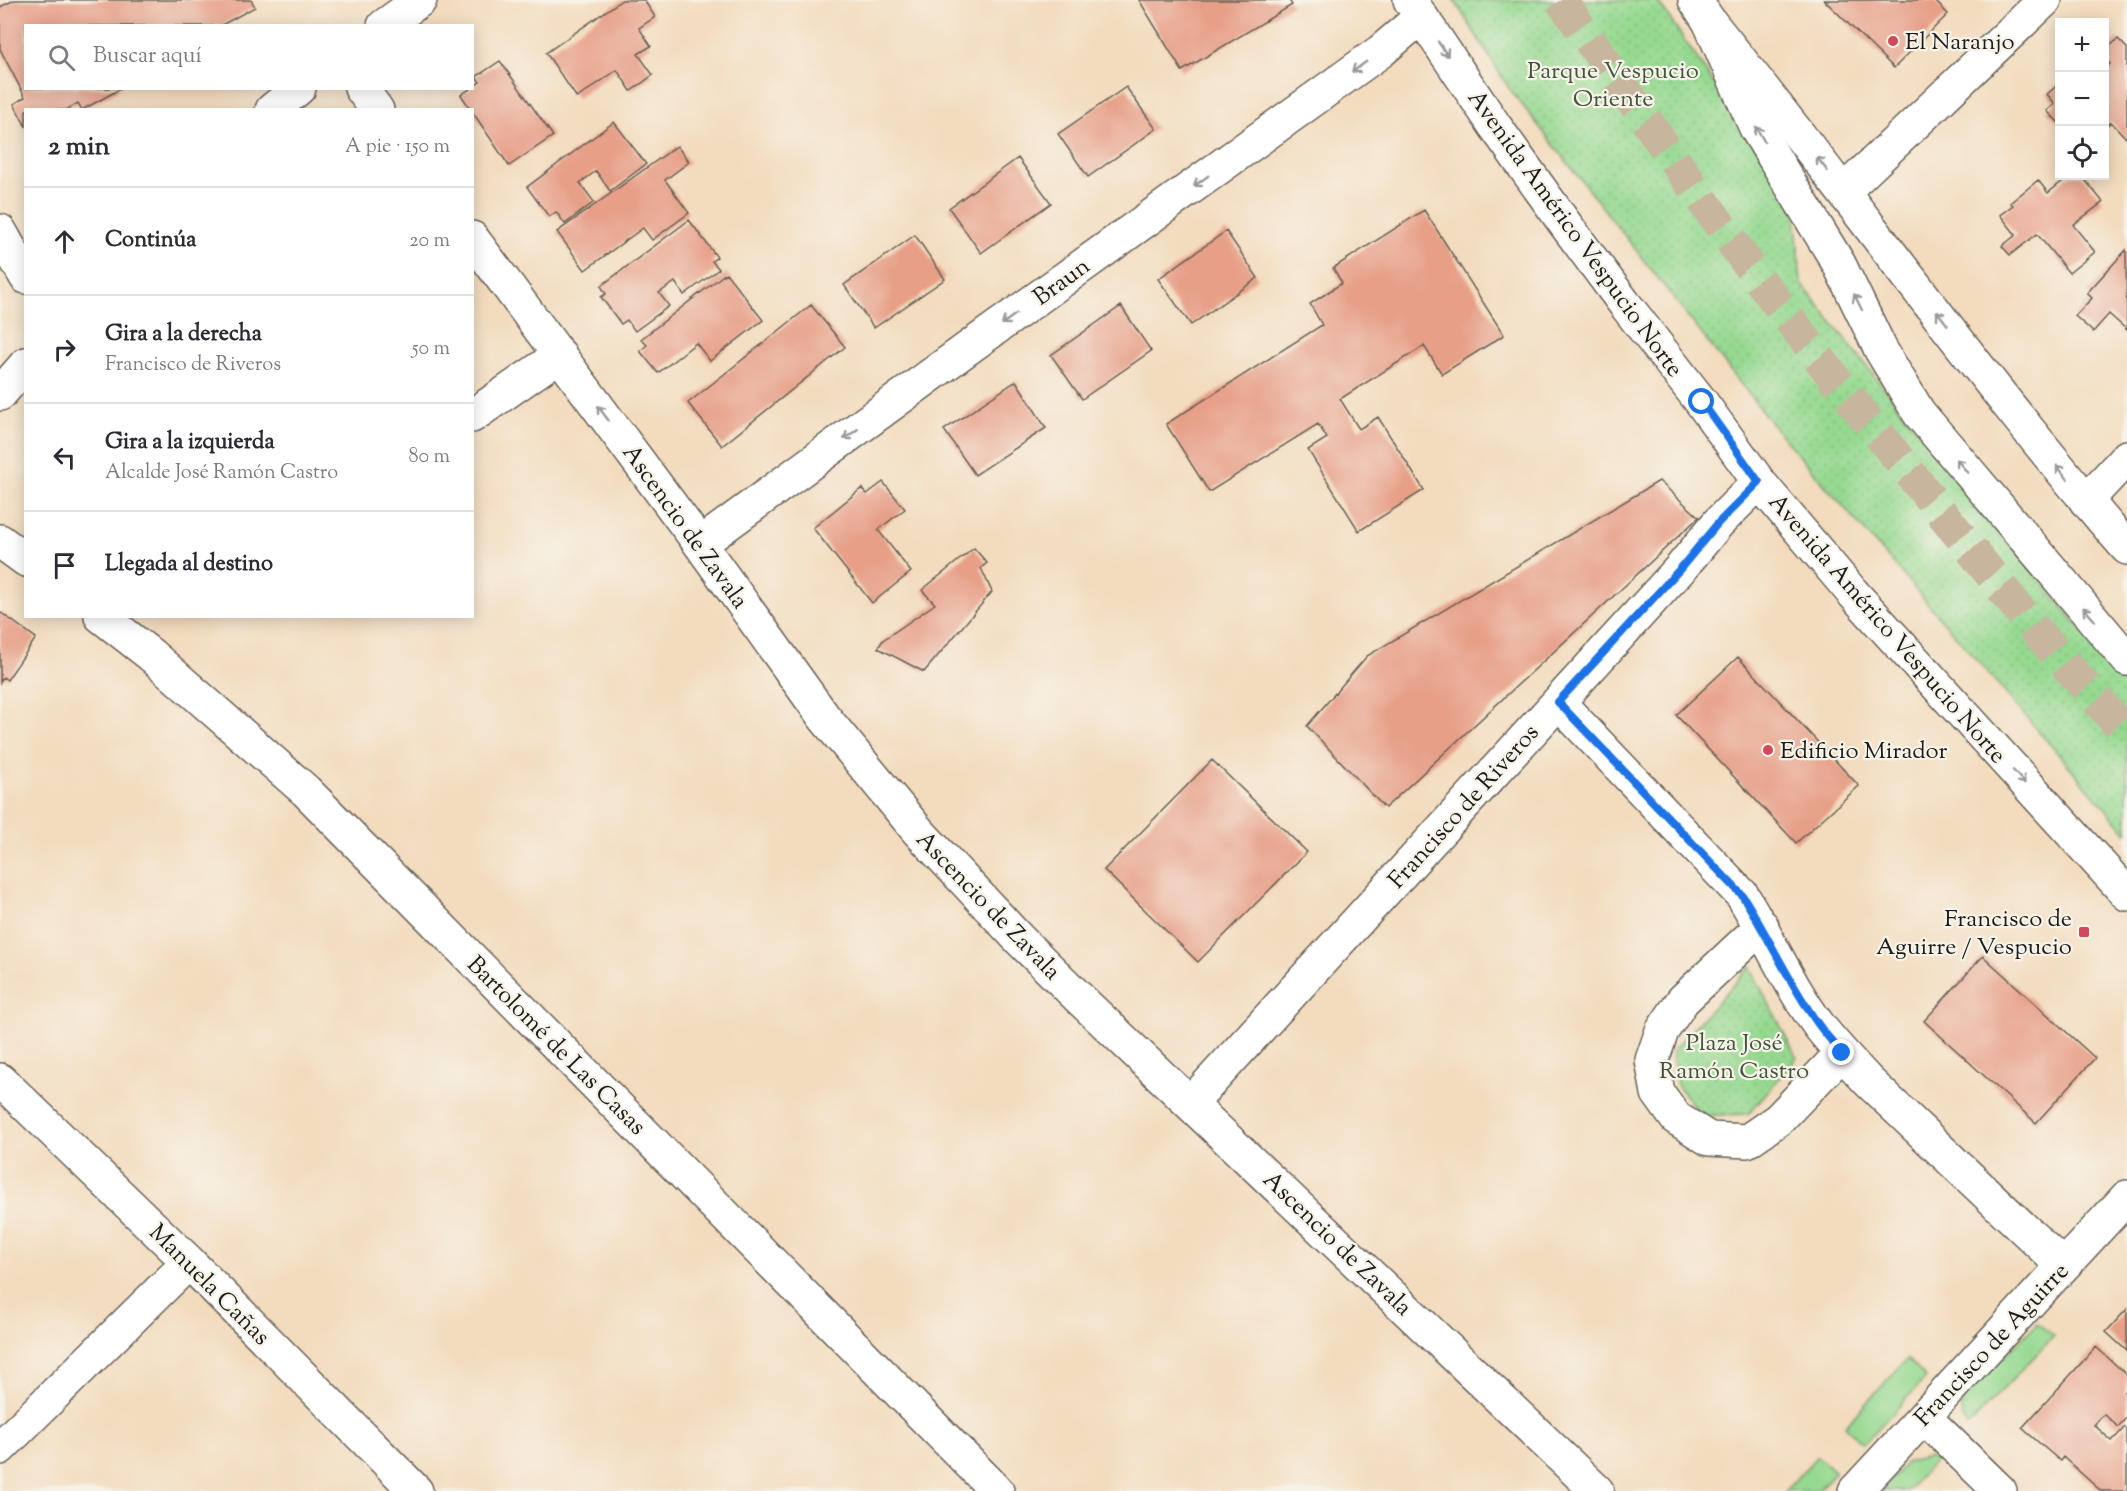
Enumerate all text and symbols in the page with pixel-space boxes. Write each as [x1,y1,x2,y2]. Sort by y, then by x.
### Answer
map controls [2055,18,2109,180]
button: + [2055,18,2109,72]
search box [24,24,474,90]
place label: El Naranjo [1905,26,2015,60]
marker: El Naranjo [1886,34,1900,48]
one-way arrow [1437,40,1449,56]
icon: search [45,41,78,74]
text: Buscar aquí [93,41,202,73]
park label: Parque Vespucio Oriente [1527,55,1699,117]
one-way arrow [1352,61,1368,73]
button: − [2055,72,2109,126]
street label: Avenida Américo Vespucio Norte [1458,83,1690,385]
one-way arrow [1754,126,1766,143]
button: locate [2055,126,2109,180]
text: 2 min [48,129,110,166]
text: A pie · 150 m [345,133,450,162]
one-way arrow [1816,156,1829,172]
one-way arrow [1194,175,1210,187]
icon: ahead [48,225,81,258]
text: Continúa [105,225,196,257]
text: 20 m [409,227,450,256]
street label: Braun [1027,250,1098,315]
one-way arrow [1851,294,1863,312]
one-way arrow [1936,310,1949,326]
one-way arrow [1001,313,1017,325]
text: Gira a la derecha [105,319,262,351]
icon: right [48,333,81,366]
text: 50 m [412,335,450,364]
text: Francisco de Riveros [105,351,281,380]
route start [1688,388,1714,414]
one-way arrow [597,405,610,421]
text: Gira a la izquierda [105,427,275,459]
one-way arrow [844,428,860,440]
street label: Ascencio de Zavala [613,438,756,616]
icon: left [48,441,81,474]
text: 80 m [409,443,450,472]
text: Alcalde José Ramón Castro [105,459,338,488]
one-way arrow [1955,459,1969,474]
one-way arrow [2056,464,2069,480]
street label: Avenida Américo Vespucio Norte [1760,487,2013,772]
icon: arrive [48,549,81,582]
text: Llegada al destino [105,549,273,581]
one-way arrow [2082,607,2096,622]
street label: Francisco de Riveros [1381,717,1548,897]
place label: Edificio Mirador [1780,735,1948,769]
marker: Edificio Mirador [1761,743,1775,757]
one-way arrow [2012,770,2026,785]
street label: Ascencio de Zavala [907,824,1068,989]
place label: Francisco de Aguirre / Vespucio [1876,903,2072,965]
marker: Francisco de Aguirre / Vespucio [2077,925,2091,939]
street label: Bartolomé de Las Casas [458,949,653,1144]
park label: Plaza José Ramón Castro [1659,1027,1809,1089]
route end [1828,1039,1854,1065]
street label: Ascencio de Zavala [1254,1164,1419,1325]
street label: Manuela Cañas [140,1217,277,1354]
street label: Francisco de Aguirre [1907,1256,2078,1435]

